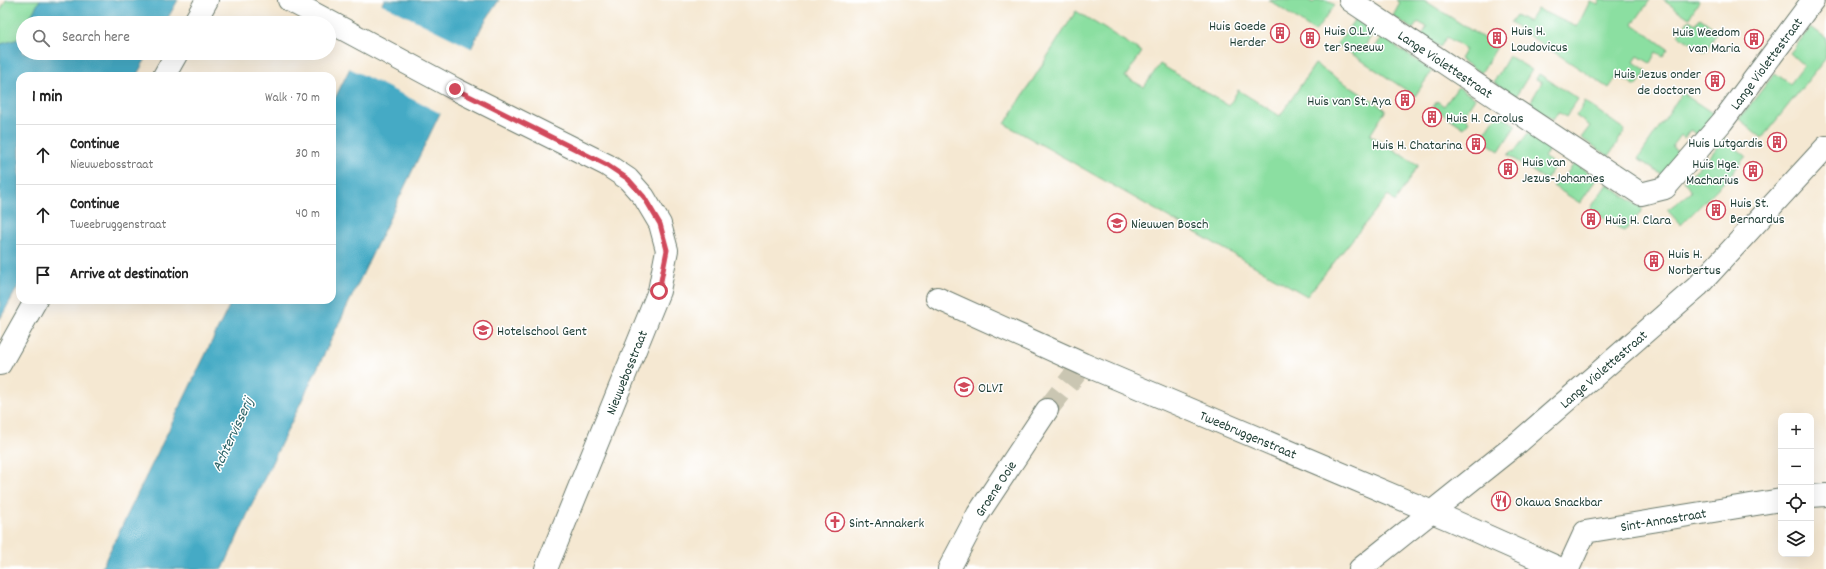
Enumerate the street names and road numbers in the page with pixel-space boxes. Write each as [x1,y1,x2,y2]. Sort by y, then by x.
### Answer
street label: Lange Violettestraat [1726,14,1808,115]
street label: Lange Violettestraat [1393,26,1496,104]
street label: Lange Violettestraat [1556,326,1653,414]
street label: Nieuwebosstraat [602,327,654,418]
street label: Tweebruggenstraat [1196,407,1299,465]
street label: Groene Ooie [971,457,1023,521]
street label: Sint-Annastraat [1619,504,1708,538]

